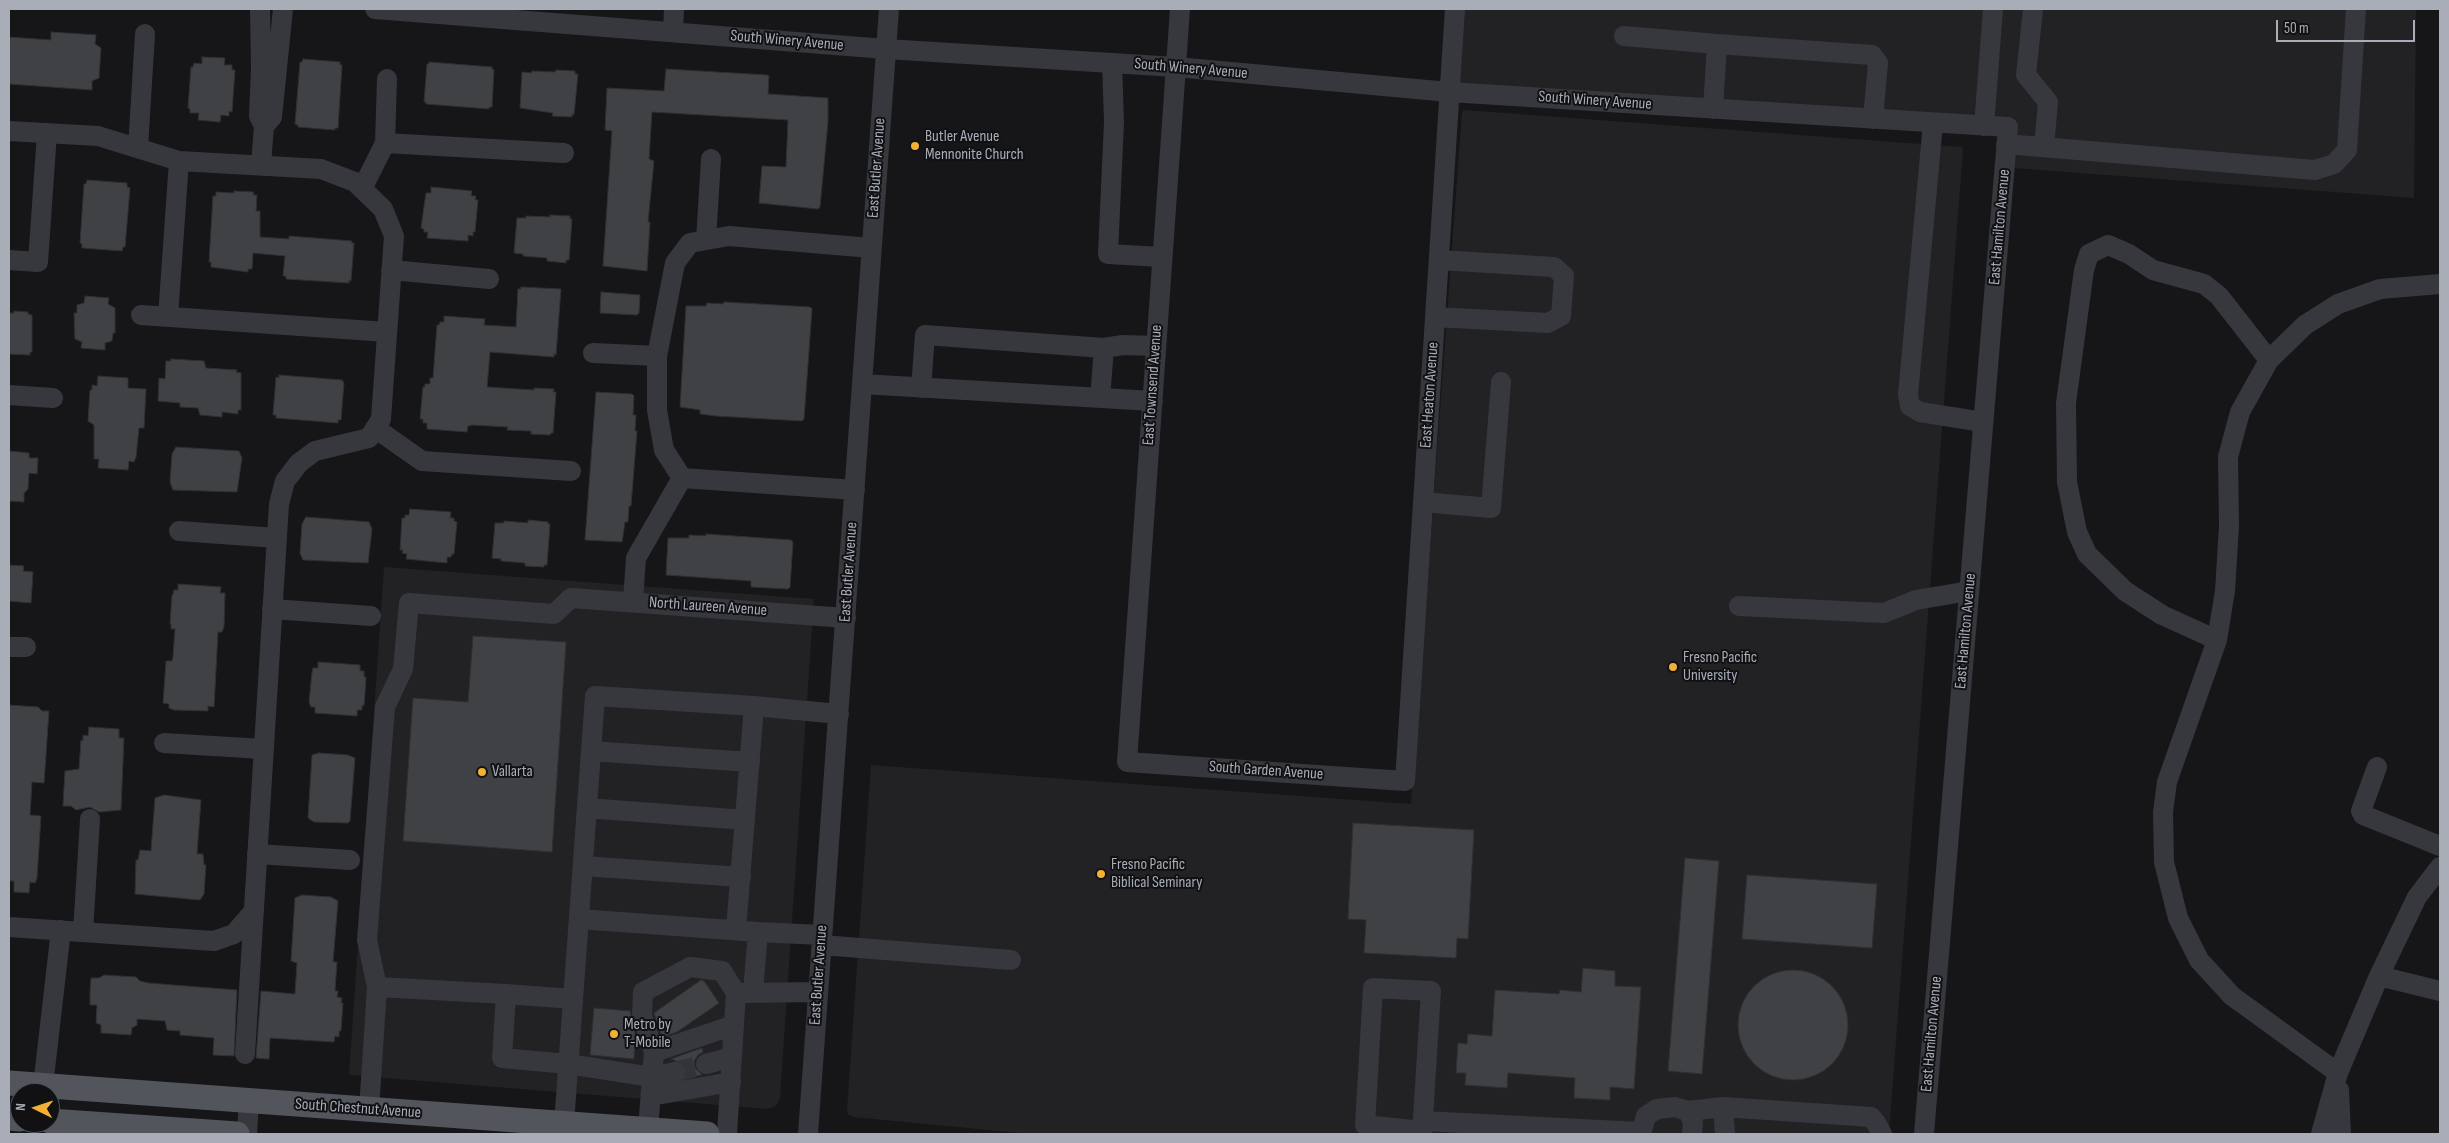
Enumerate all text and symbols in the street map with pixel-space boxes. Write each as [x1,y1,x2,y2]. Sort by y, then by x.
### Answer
scale bar [2279,10,2418,42]
text: 50 m [2284,19,2309,38]
street label: South Winery Avenue [730,26,844,56]
street label: South Winery Avenue [1134,54,1248,84]
street label: South Winery Avenue [1538,87,1652,115]
street label: East Butler Avenue [864,117,890,219]
place label: Butler Avenue Mennonite Church [925,127,1024,165]
marker: Butler Avenue Mennonite Church [909,140,921,152]
street label: East Hamilton Avenue [1985,168,2015,286]
street label: East Townsend Avenue [1139,324,1167,446]
street label: East Heaton Avenue [1417,341,1443,449]
street label: East Butler Avenue [836,521,862,623]
street label: East Hamilton Avenue [1951,572,1981,690]
street label: North Laureen Avenue [648,593,768,621]
place label: Fresno Pacific University [1683,648,1757,686]
marker: Fresno Pacific University [1667,661,1679,673]
street label: South Garden Avenue [1208,757,1324,785]
place label: Vallarta [492,762,533,782]
marker: Vallarta [476,766,488,778]
place label: Fresno Pacific Biblical Seminary [1111,855,1202,893]
marker: Fresno Pacific Biblical Seminary [1095,868,1107,880]
street label: East Butler Avenue [806,924,832,1026]
street label: East Hamilton Avenue [1917,975,1947,1093]
place label: Metro by T-Mobile [624,1015,671,1053]
marker: Metro by T-Mobile [608,1028,620,1040]
north arrow [10,1083,60,1133]
street label: South Chestnut Avenue [294,1095,422,1123]
text: N [12,1103,29,1111]

